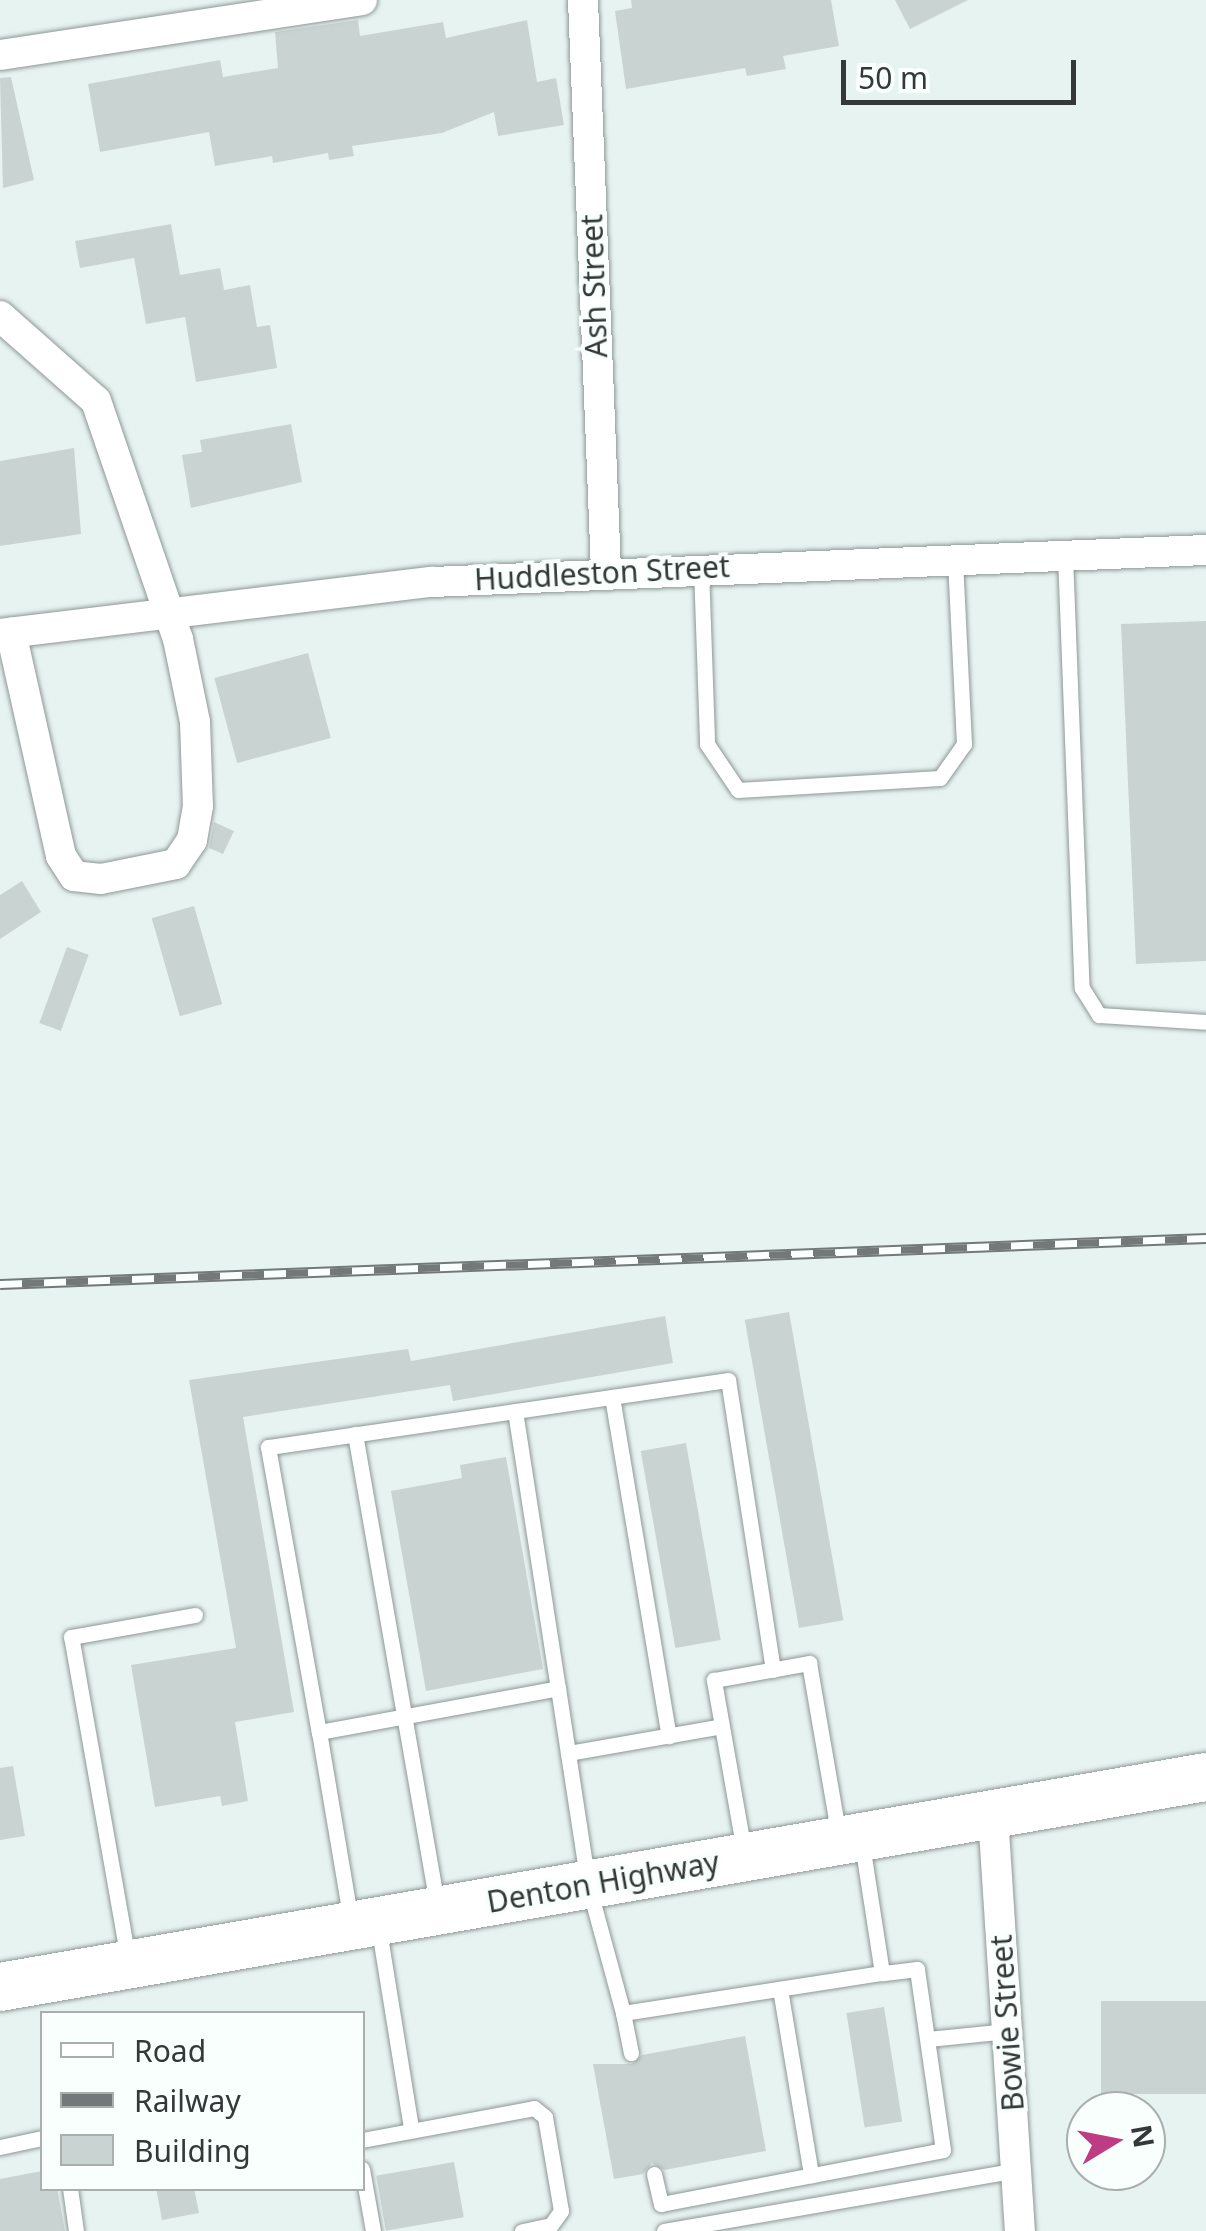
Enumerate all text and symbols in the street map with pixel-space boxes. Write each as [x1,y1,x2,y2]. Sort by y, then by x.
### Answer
scale bar [846,40,1081,102]
text: 50 m [858,57,928,98]
street label: Ash Street [574,214,614,358]
street label: Huddleston Street [473,548,731,598]
street label: Denton Highway [484,1844,722,1920]
street label: Bowie Street [983,1934,1031,2112]
legend [40,2011,365,2191]
text: Road [134,2030,206,2071]
text: Railway [134,2080,241,2121]
north arrow [1066,2091,1166,2191]
text: N [1123,2122,1164,2151]
text: Building [134,2130,251,2171]

